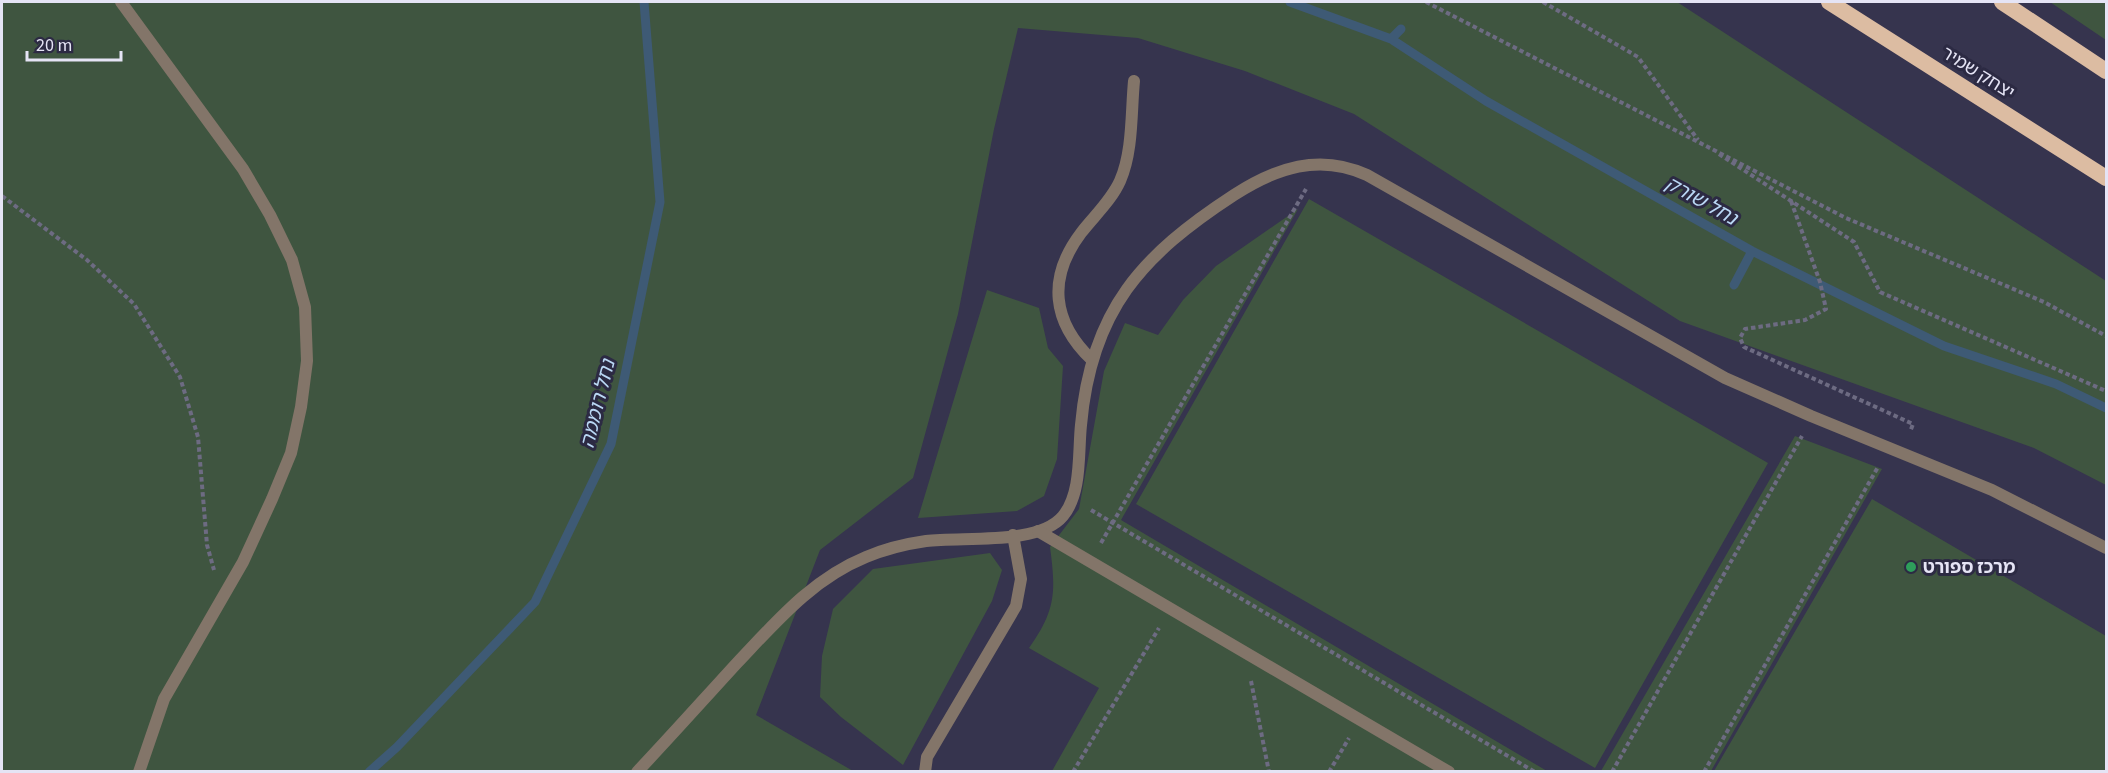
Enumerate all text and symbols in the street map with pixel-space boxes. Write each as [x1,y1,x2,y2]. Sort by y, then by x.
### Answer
scale bar [27,24,122,62]
text: 20 m [36,33,72,58]
street label: יצחק שמיר [1937,41,2019,105]
water label: נחל שורק [1660,170,1743,233]
water label: נחל רוממה [573,355,623,451]
place label: מרכז ספורט [1923,555,2016,580]
marker: מרכז ספורט [1904,560,1918,574]

